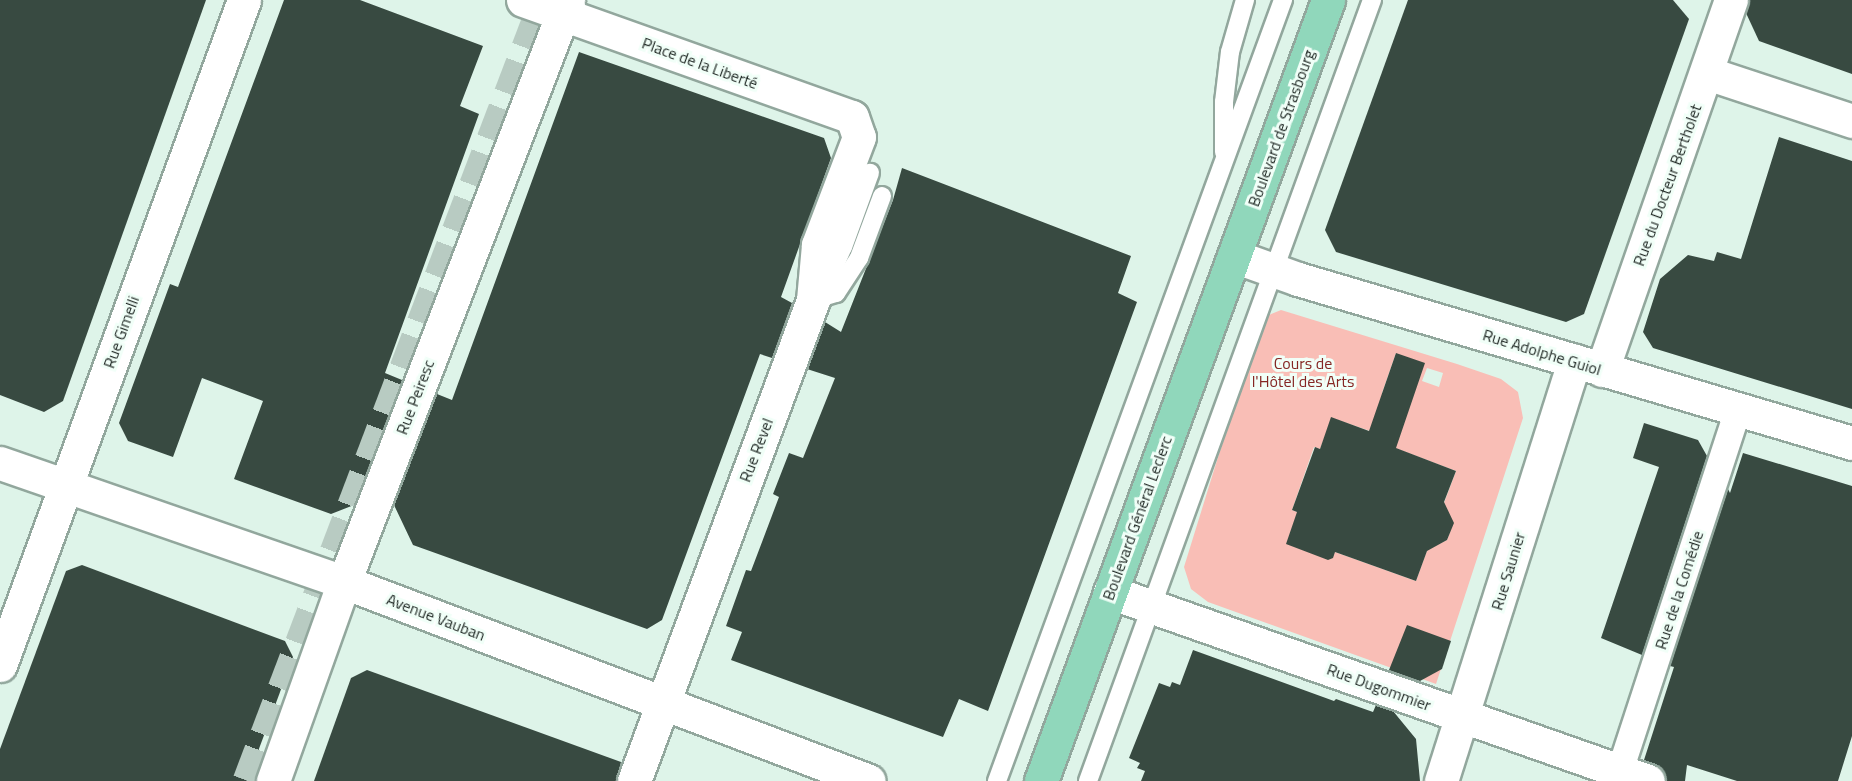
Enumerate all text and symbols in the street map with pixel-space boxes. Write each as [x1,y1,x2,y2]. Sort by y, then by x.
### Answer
street label: Place de la Liberté [639,33,761,93]
street label: Boulevard de Strasbourg [1244,47,1318,209]
street label: Rue du Docteur Bertholet [1629,101,1705,269]
street label: Rue Gimelli [99,293,143,371]
street label: Rue Adolphe Guiol [1481,325,1603,379]
park label: Cours de l'Hôtel des Arts [1252,353,1354,391]
street label: Rue Peiresc [392,357,438,437]
street label: Rue Revel [735,415,777,485]
street label: Boulevard Général Leclerc [1098,433,1176,603]
street label: Rue de la Comédie [1651,528,1707,652]
street label: Rue Saunier [1487,530,1529,612]
street label: Avenue Vauban [384,589,488,645]
street label: Rue Dugommier [1324,659,1434,715]

